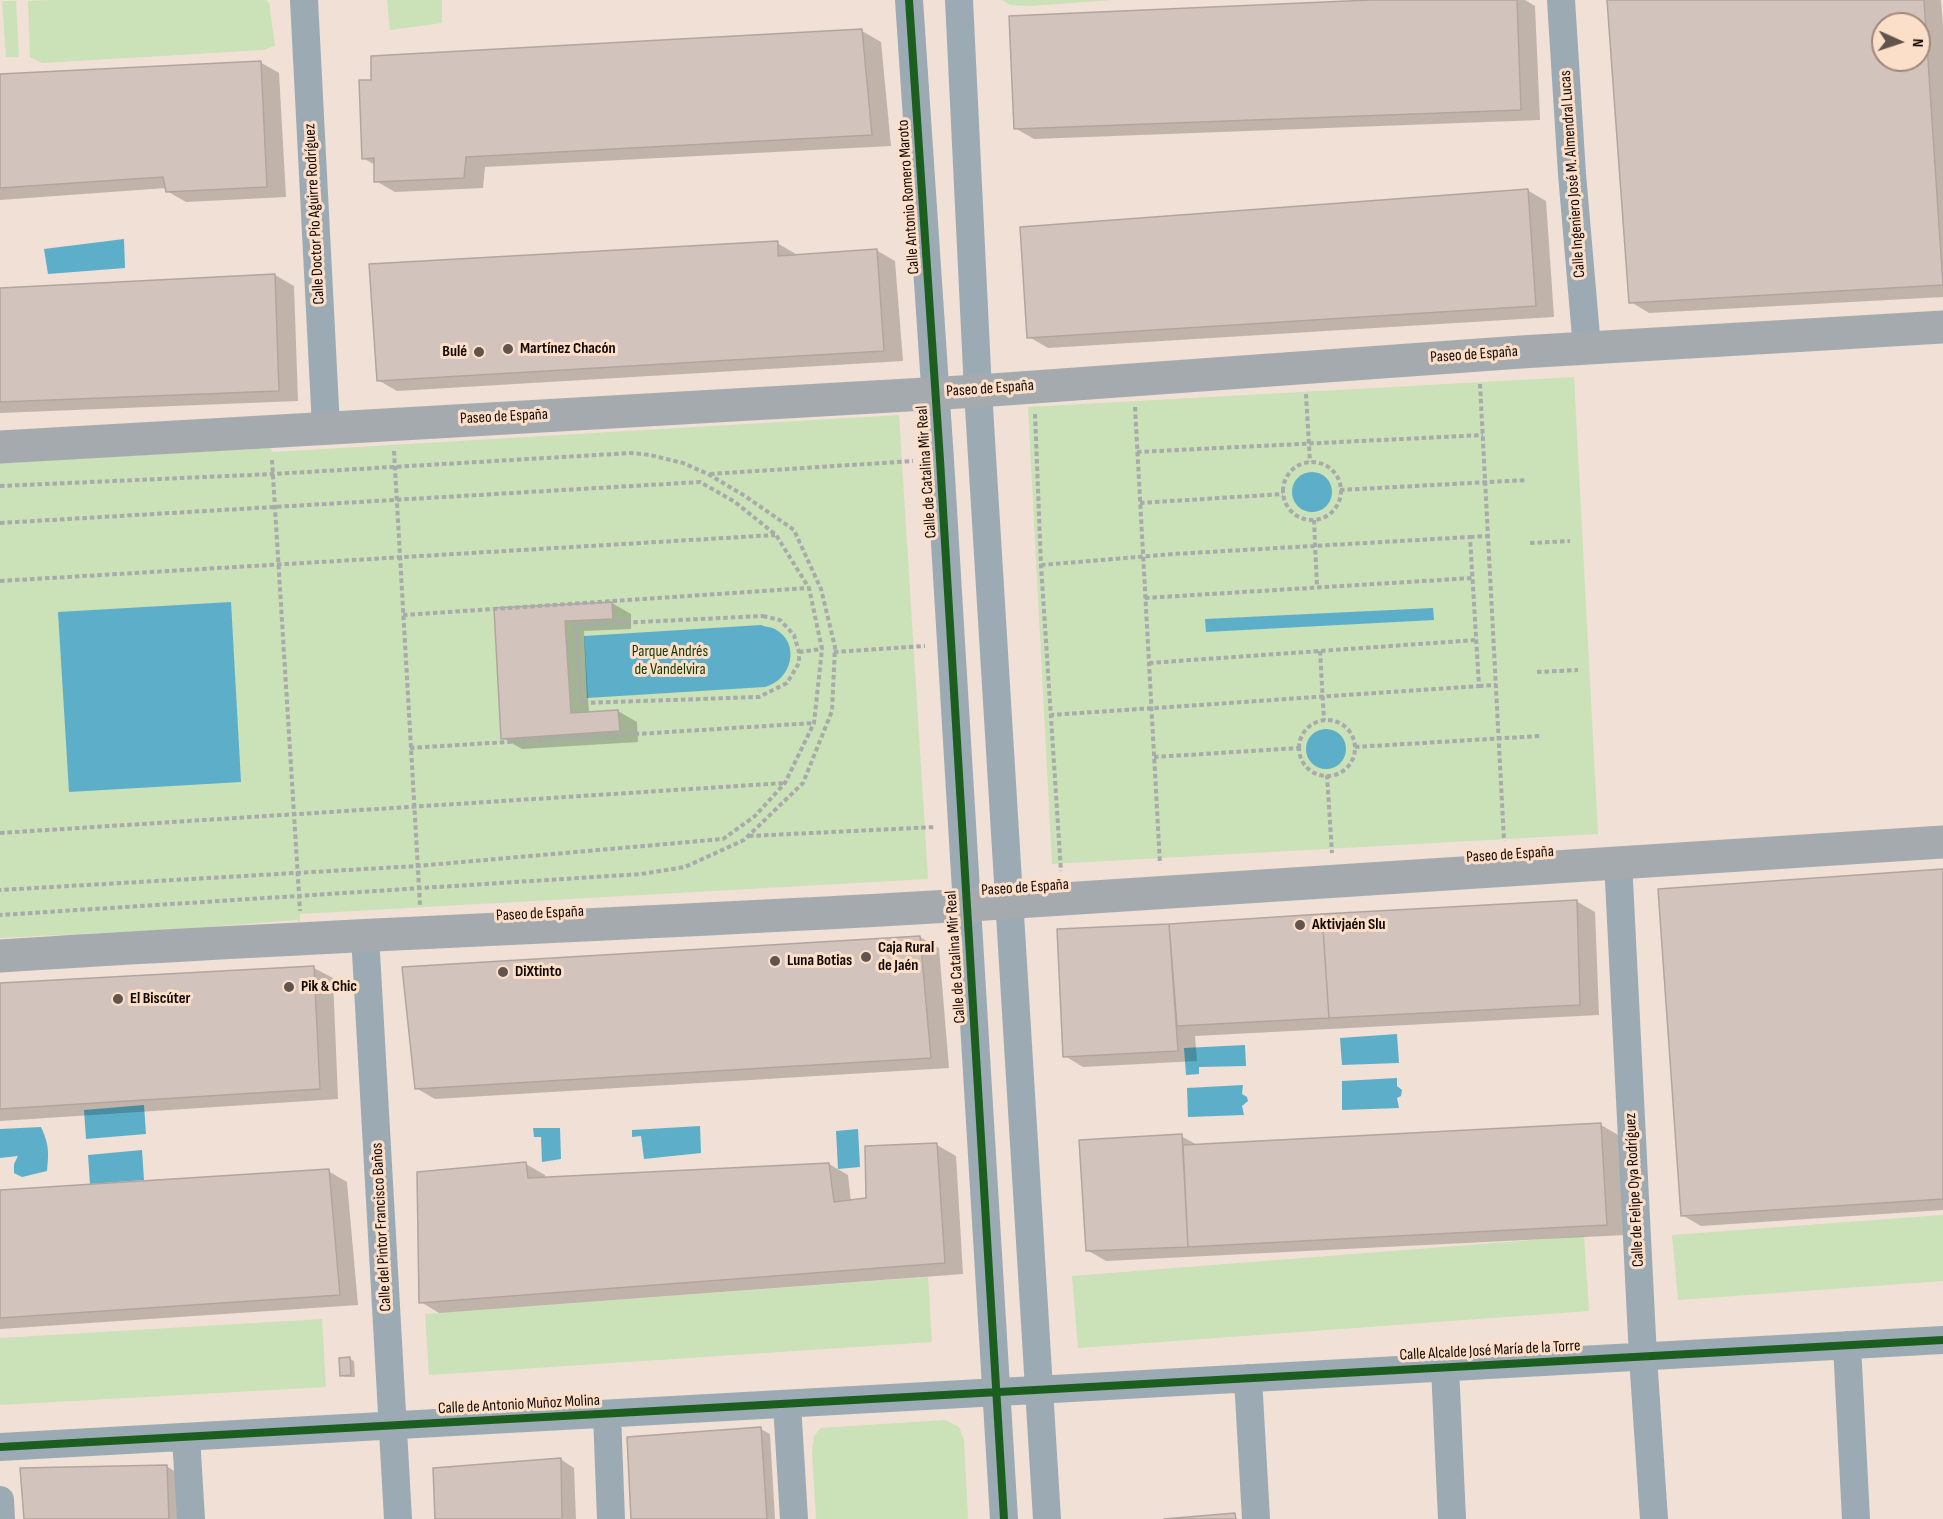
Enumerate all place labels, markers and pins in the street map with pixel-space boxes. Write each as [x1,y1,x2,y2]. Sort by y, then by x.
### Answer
place label: Martínez Chacón [520,339,616,359]
place label: Bulé [442,342,467,362]
marker: Martínez Chacón [501,342,515,356]
marker: Bulé [472,345,486,359]
place label: Aktivjaén Slu [1312,915,1385,935]
marker: Aktivjaén Slu [1293,918,1307,932]
place label: Caja Rural de Jaén [878,938,934,976]
marker: Caja Rural de Jaén [859,950,873,964]
place label: Luna Botias [787,951,852,971]
marker: Luna Botias [768,954,782,968]
place label: DiXtinto [515,962,562,982]
marker: DiXtinto [496,965,510,979]
place label: Pik & Chic [301,977,357,997]
marker: Pik & Chic [282,980,296,994]
place label: El Biscúter [130,989,190,1009]
marker: El Biscúter [111,992,125,1006]

